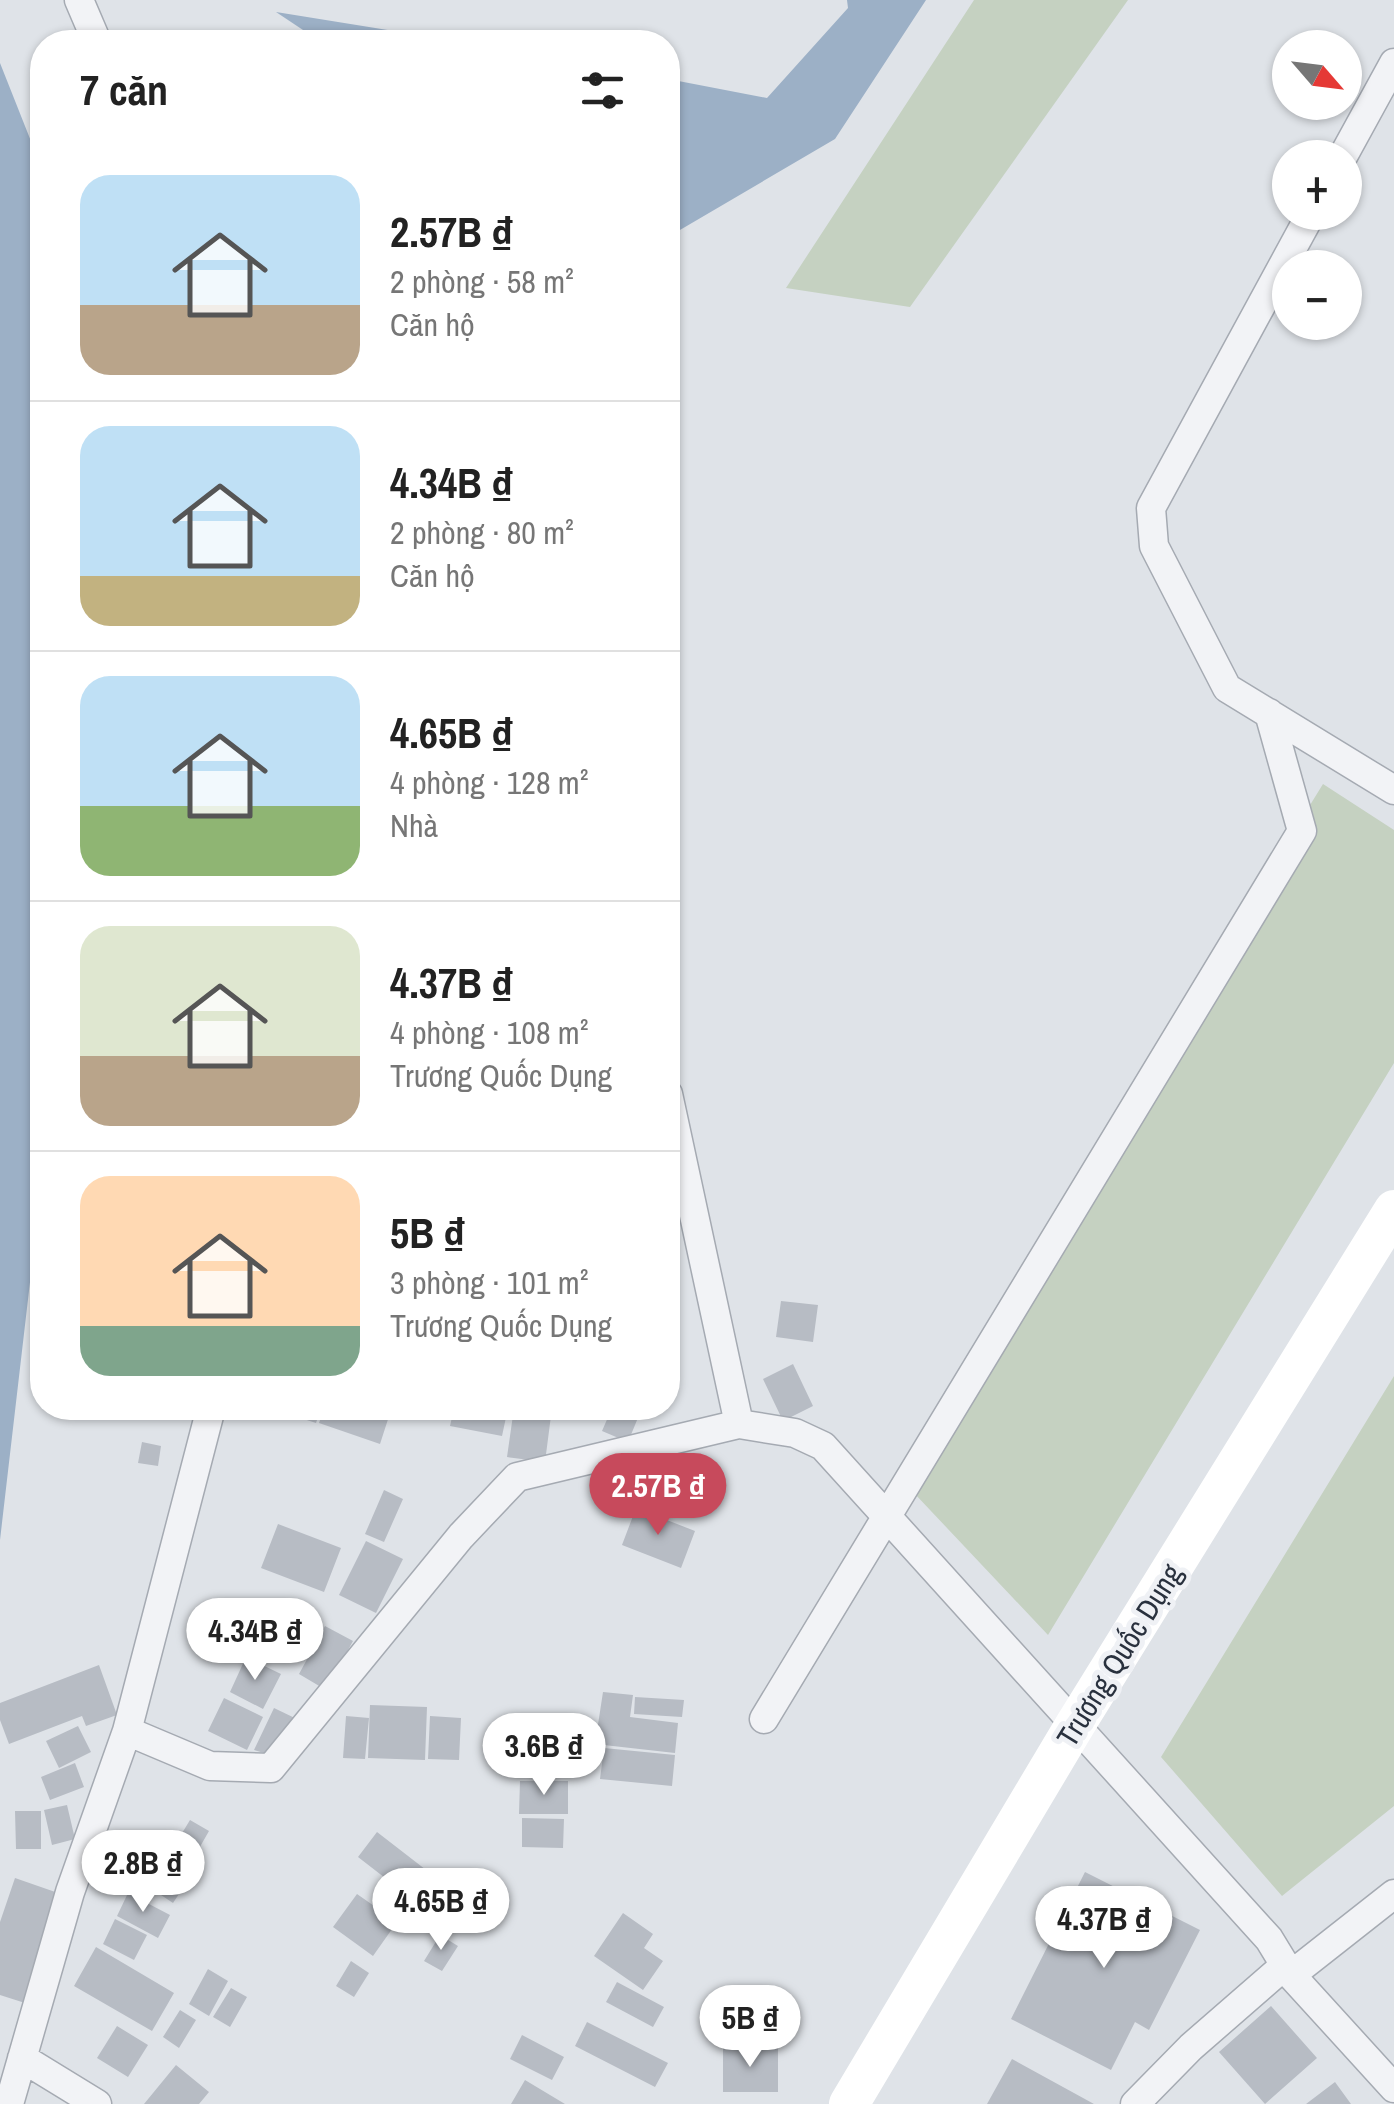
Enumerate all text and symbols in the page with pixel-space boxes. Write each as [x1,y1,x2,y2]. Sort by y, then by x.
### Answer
north arrow [1272,30,1362,120]
map controls [1272,30,1362,340]
text: 7 căn [80,62,168,118]
icon: filters [575,63,630,118]
button: + [1272,140,1362,230]
text: 2.57B ₫ [390,204,513,260]
icon: home [160,215,280,335]
button: − [1272,250,1362,340]
text: 2 phòng · 58 m² [390,260,574,303]
text: Căn hộ [390,303,475,346]
text: 4.34B ₫ [390,455,513,511]
icon: home [160,466,280,586]
text: 2 phòng · 80 m² [390,511,574,554]
text: Căn hộ [390,554,475,597]
text: 4.65B ₫ [390,705,513,761]
icon: home [160,716,280,836]
text: 4 phòng · 128 m² [390,761,588,804]
text: Nhà [390,804,438,847]
text: 4.37B ₫ [390,955,513,1011]
icon: home [160,966,280,1086]
text: 4 phòng · 108 m² [390,1011,588,1054]
text: Trương Quốc Dụng [390,1054,612,1097]
text: 5B ₫ [390,1205,465,1261]
icon: home [160,1216,280,1336]
text: 3 phòng · 101 m² [390,1261,588,1304]
text: Trương Quốc Dụng [390,1304,612,1347]
pin: 2.57B ₫ [566,1453,750,1538]
text: 2.57B ₫ [611,1464,705,1507]
street label: Trương Quốc Dụng [1047,1556,1191,1754]
pin: 4.34B ₫ [163,1598,347,1683]
text: 4.34B ₫ [208,1609,302,1652]
pin: 3.6B ₫ [463,1713,625,1798]
text: 3.6B ₫ [505,1724,583,1767]
pin: 2.8B ₫ [62,1830,224,1915]
text: 2.8B ₫ [104,1841,182,1884]
pin: 4.65B ₫ [349,1868,533,1953]
text: 4.65B ₫ [394,1879,488,1922]
pin: 4.37B ₫ [1012,1886,1196,1971]
text: 4.37B ₫ [1057,1897,1151,1940]
pin: 5B ₫ [691,1985,809,2070]
text: 5B ₫ [722,1996,778,2039]

